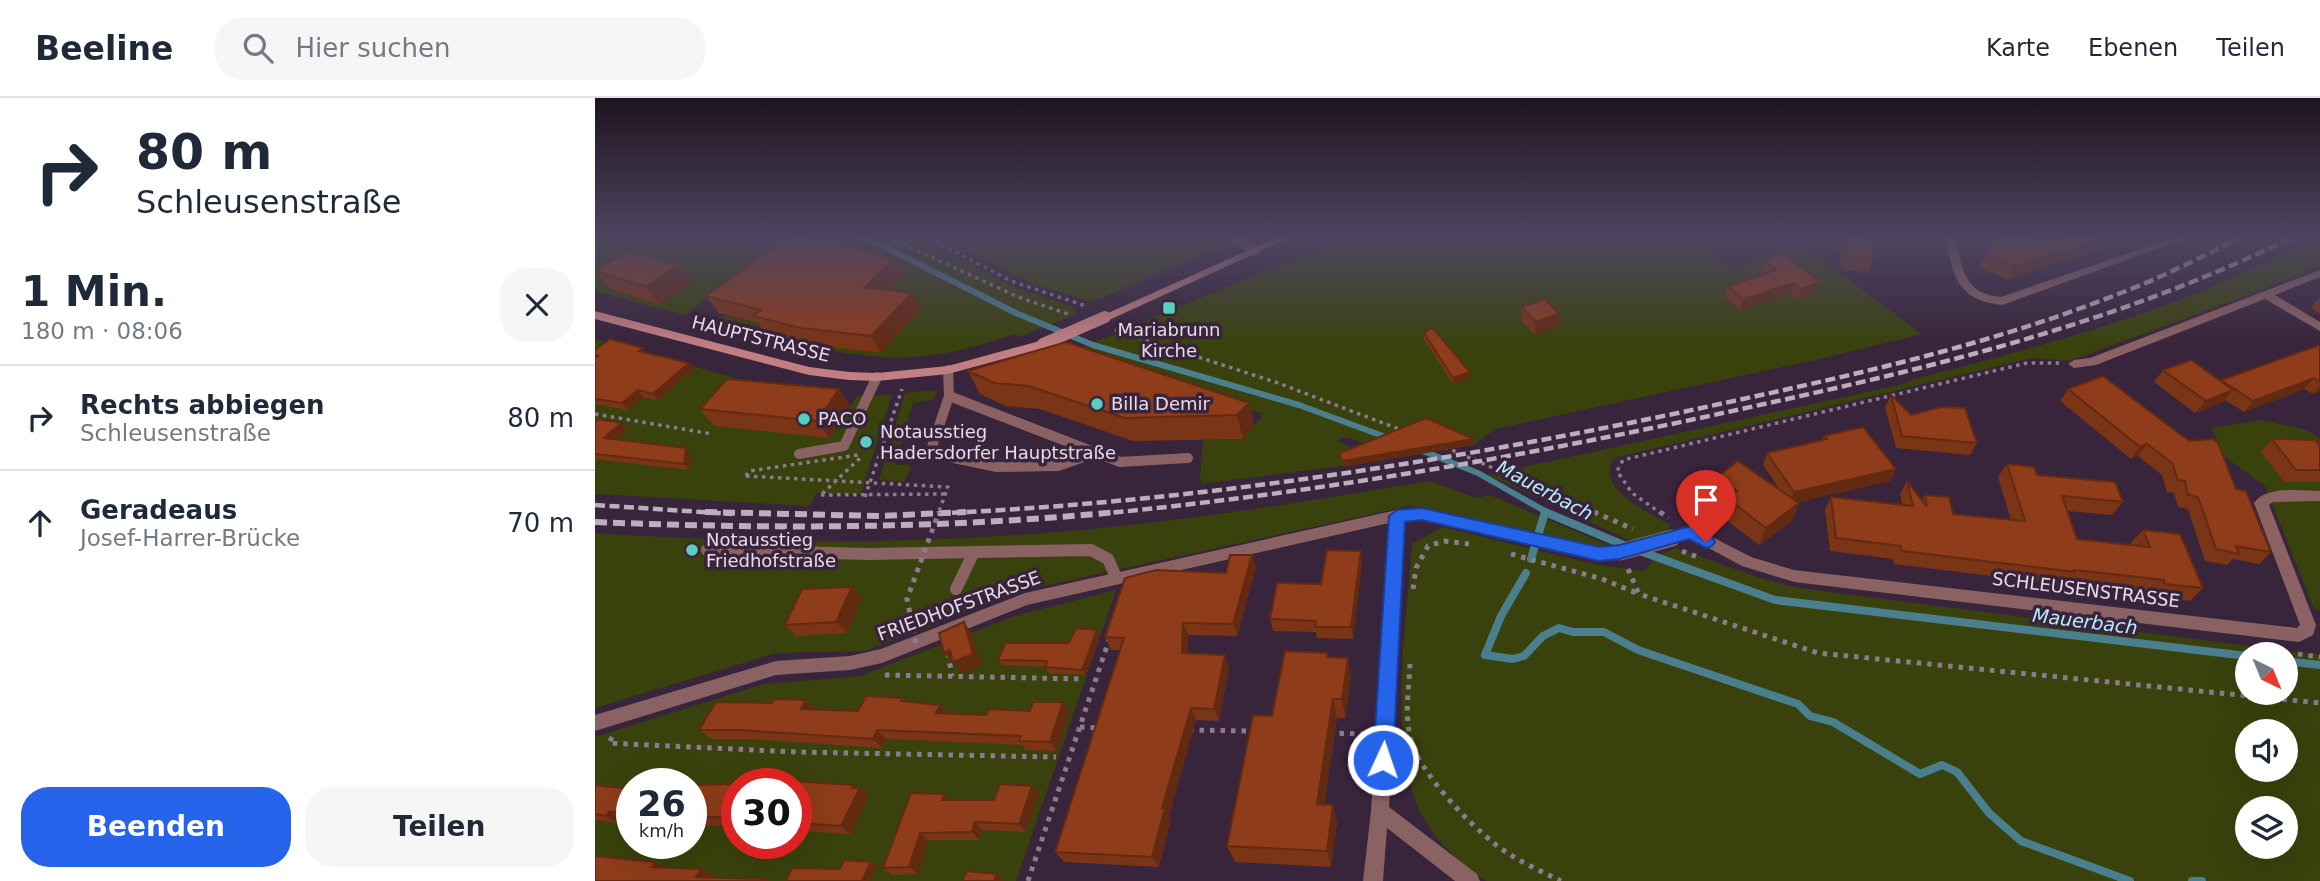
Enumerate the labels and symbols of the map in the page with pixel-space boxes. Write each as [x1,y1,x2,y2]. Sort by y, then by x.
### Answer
marker: Mariabrunn Kirche [1161,300,1177,316]
street label: HAUPTSTRASSE [690,311,832,366]
place label: Mariabrunn Kirche [1117,319,1221,361]
place label: Billa Demir [1111,393,1211,414]
marker: Billa Demir [1089,396,1105,412]
place label: PACO [818,408,866,429]
marker: PACO [796,411,812,427]
place label: Notausstieg Hadersdorfer Hauptstraße [880,421,1116,463]
marker: Notausstieg Hadersdorfer Hauptstraße [858,434,874,450]
water label: Mauerbach [1493,455,1597,525]
pin [1676,470,1736,542]
place label: Notausstieg Friedhofstraße [706,529,836,571]
marker: Notausstieg Friedhofstraße [684,542,700,558]
street label: FRIEDHOFSTRASSE [874,566,1043,645]
street label: SCHLEUSENSTRASSE [1991,568,2181,611]
water label: Mauerbach [2031,604,2139,638]
north arrow [2235,642,2298,705]
position arrow [1346,723,1420,797]
speed limit sign: 30 [721,768,812,859]

